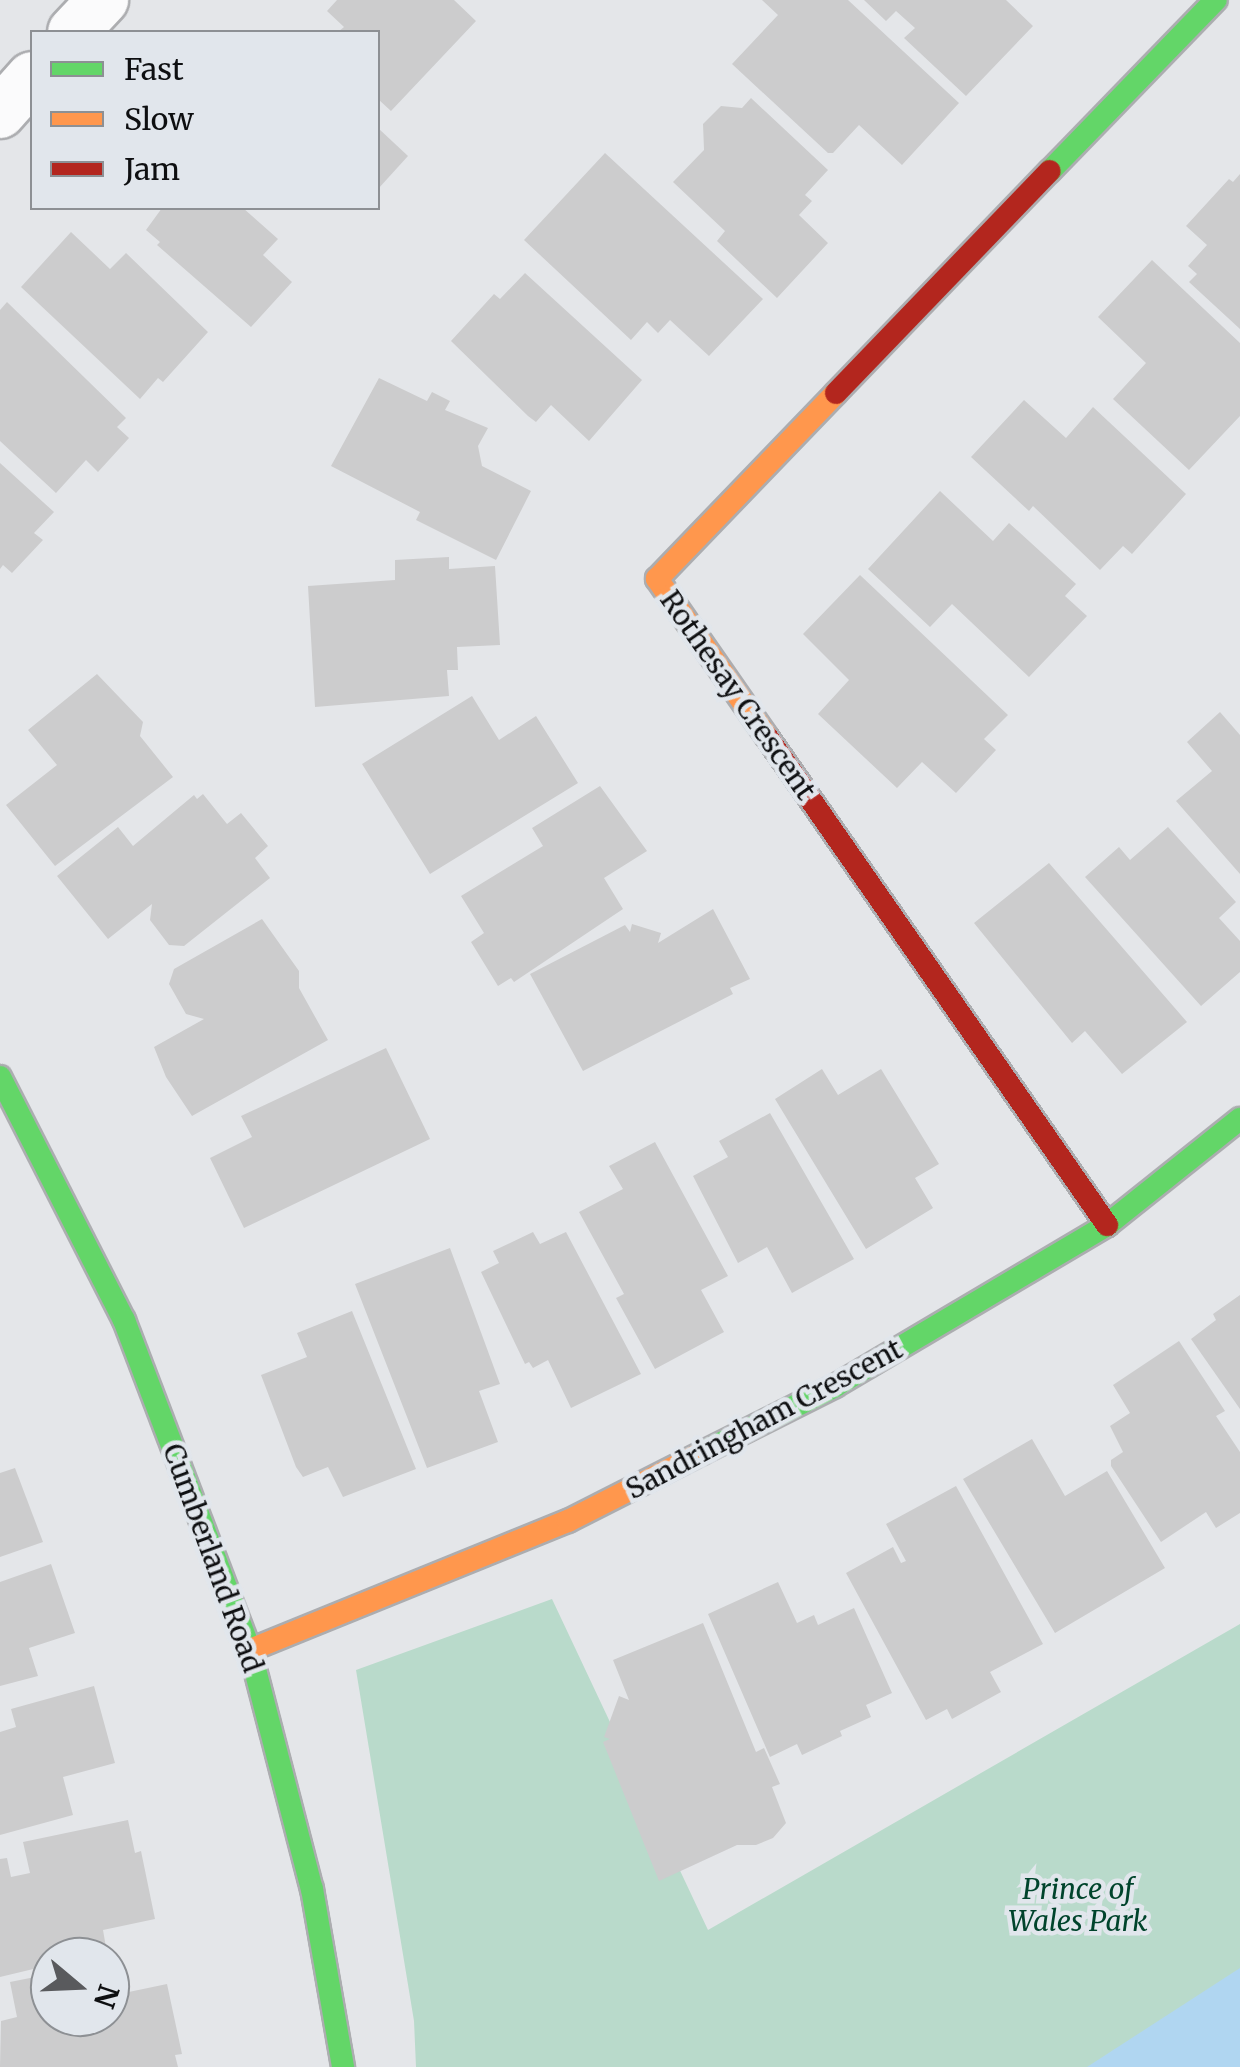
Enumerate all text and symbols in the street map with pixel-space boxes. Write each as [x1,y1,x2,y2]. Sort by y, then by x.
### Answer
legend [30,30,380,210]
text: Fast [124,50,184,88]
text: Slow [124,100,194,138]
text: Jam [124,150,180,188]
street label: Rothesay Crescent [653,584,823,806]
street label: Sandringham Crescent [620,1332,908,1506]
street label: Cumberland Road [156,1439,270,1677]
park label: Prince of Wales Park [1008,1872,1148,1938]
north arrow [30,1937,130,2037]
text: N [86,1980,127,2012]

